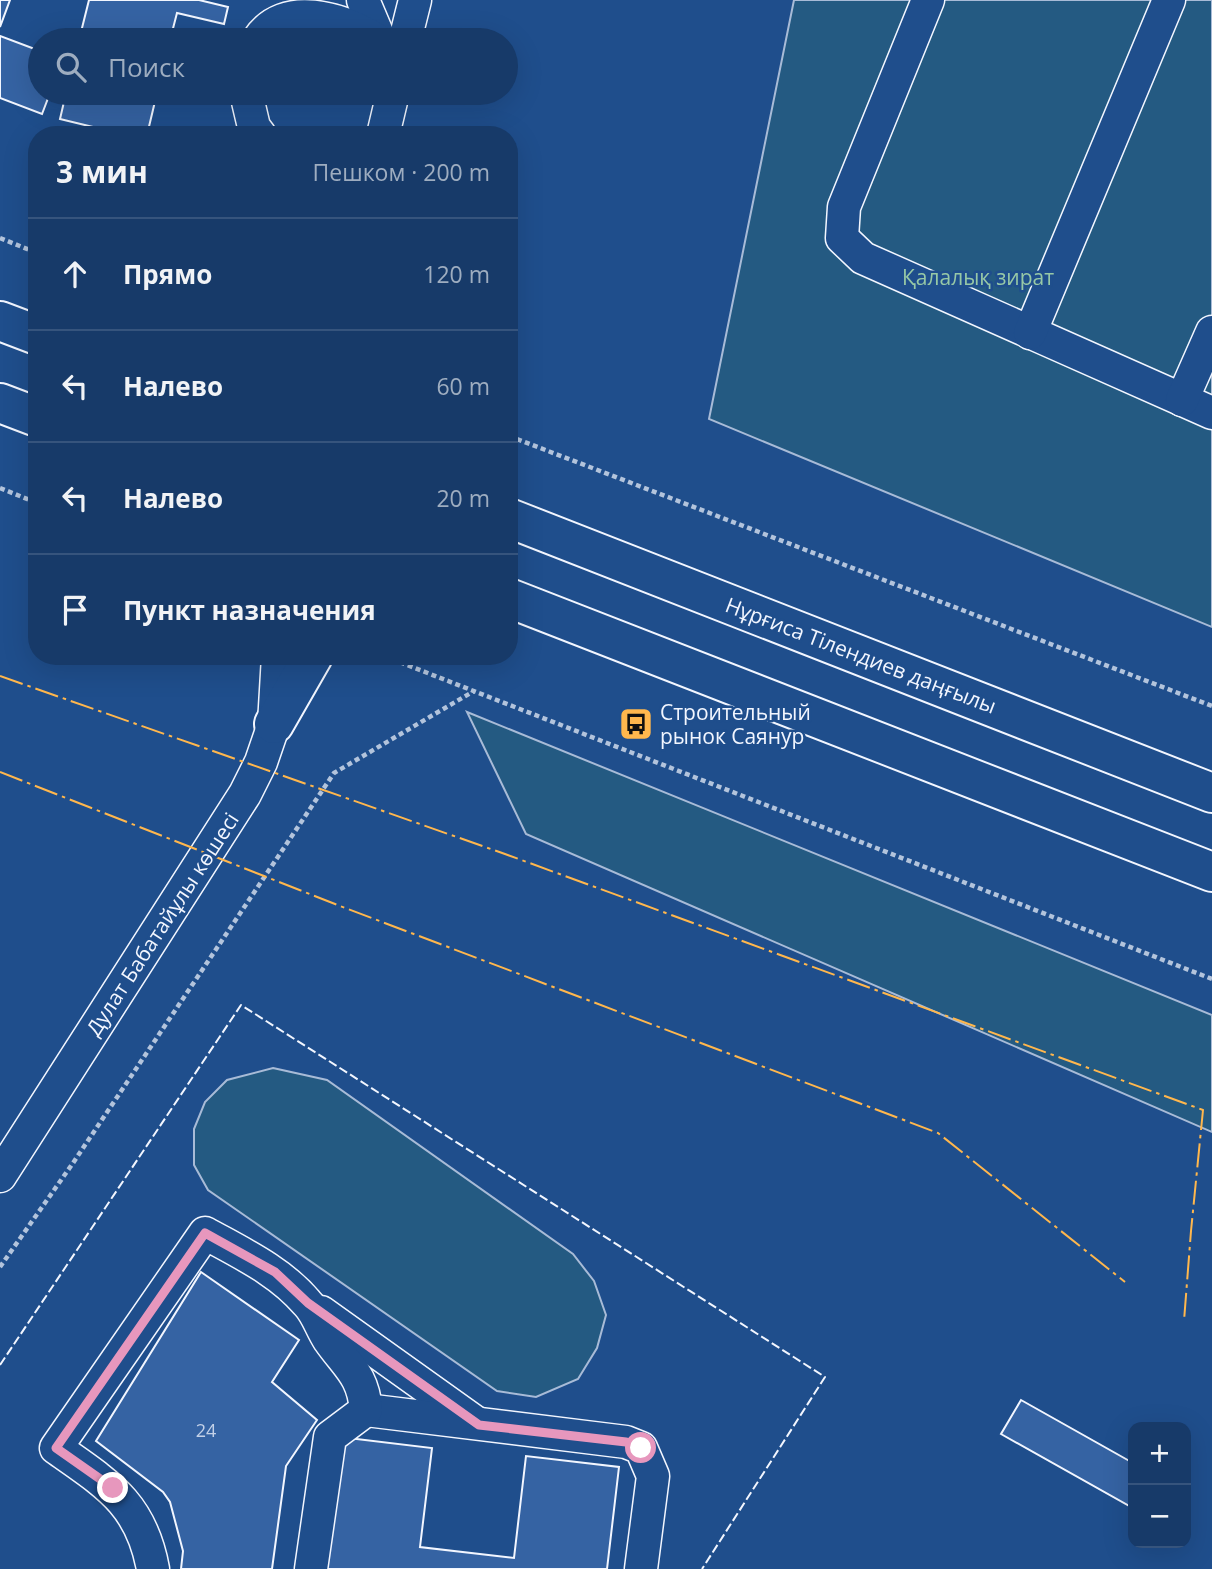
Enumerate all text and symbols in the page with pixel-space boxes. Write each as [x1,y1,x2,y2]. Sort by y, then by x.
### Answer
search box [28,28,518,105]
icon: search [52,48,90,86]
text: Поиск [108,49,185,85]
text: 3 мин [56,151,148,192]
text: Пешком · 200 m [313,156,490,188]
icon: ahead [56,255,94,293]
text: Прямо [123,256,212,292]
text: 120 m [423,258,490,290]
park label: Қалалық зират [902,263,1054,291]
icon: left [56,367,94,405]
text: Налево [123,368,223,404]
text: 60 m [436,370,490,402]
icon: left [56,479,94,517]
text: Налево [123,480,223,516]
text: 20 m [436,482,490,514]
street label: Нұрғиса Тілендиев даңғылы [722,590,1000,720]
icon: arrive [56,591,94,629]
text: Пункт назначения [123,592,376,628]
place label: Строительный рынок Саянур [660,698,811,750]
bus stop icon: Строительный рынок Саянур [617,705,655,743]
street label: Дулат Бабатайұлы көшесі [79,807,245,1041]
house number: 24 [196,1418,216,1442]
map controls [1128,1422,1191,1548]
button: + [1128,1422,1191,1485]
route start [625,1432,656,1463]
route end [97,1472,128,1503]
button: − [1128,1485,1191,1548]

